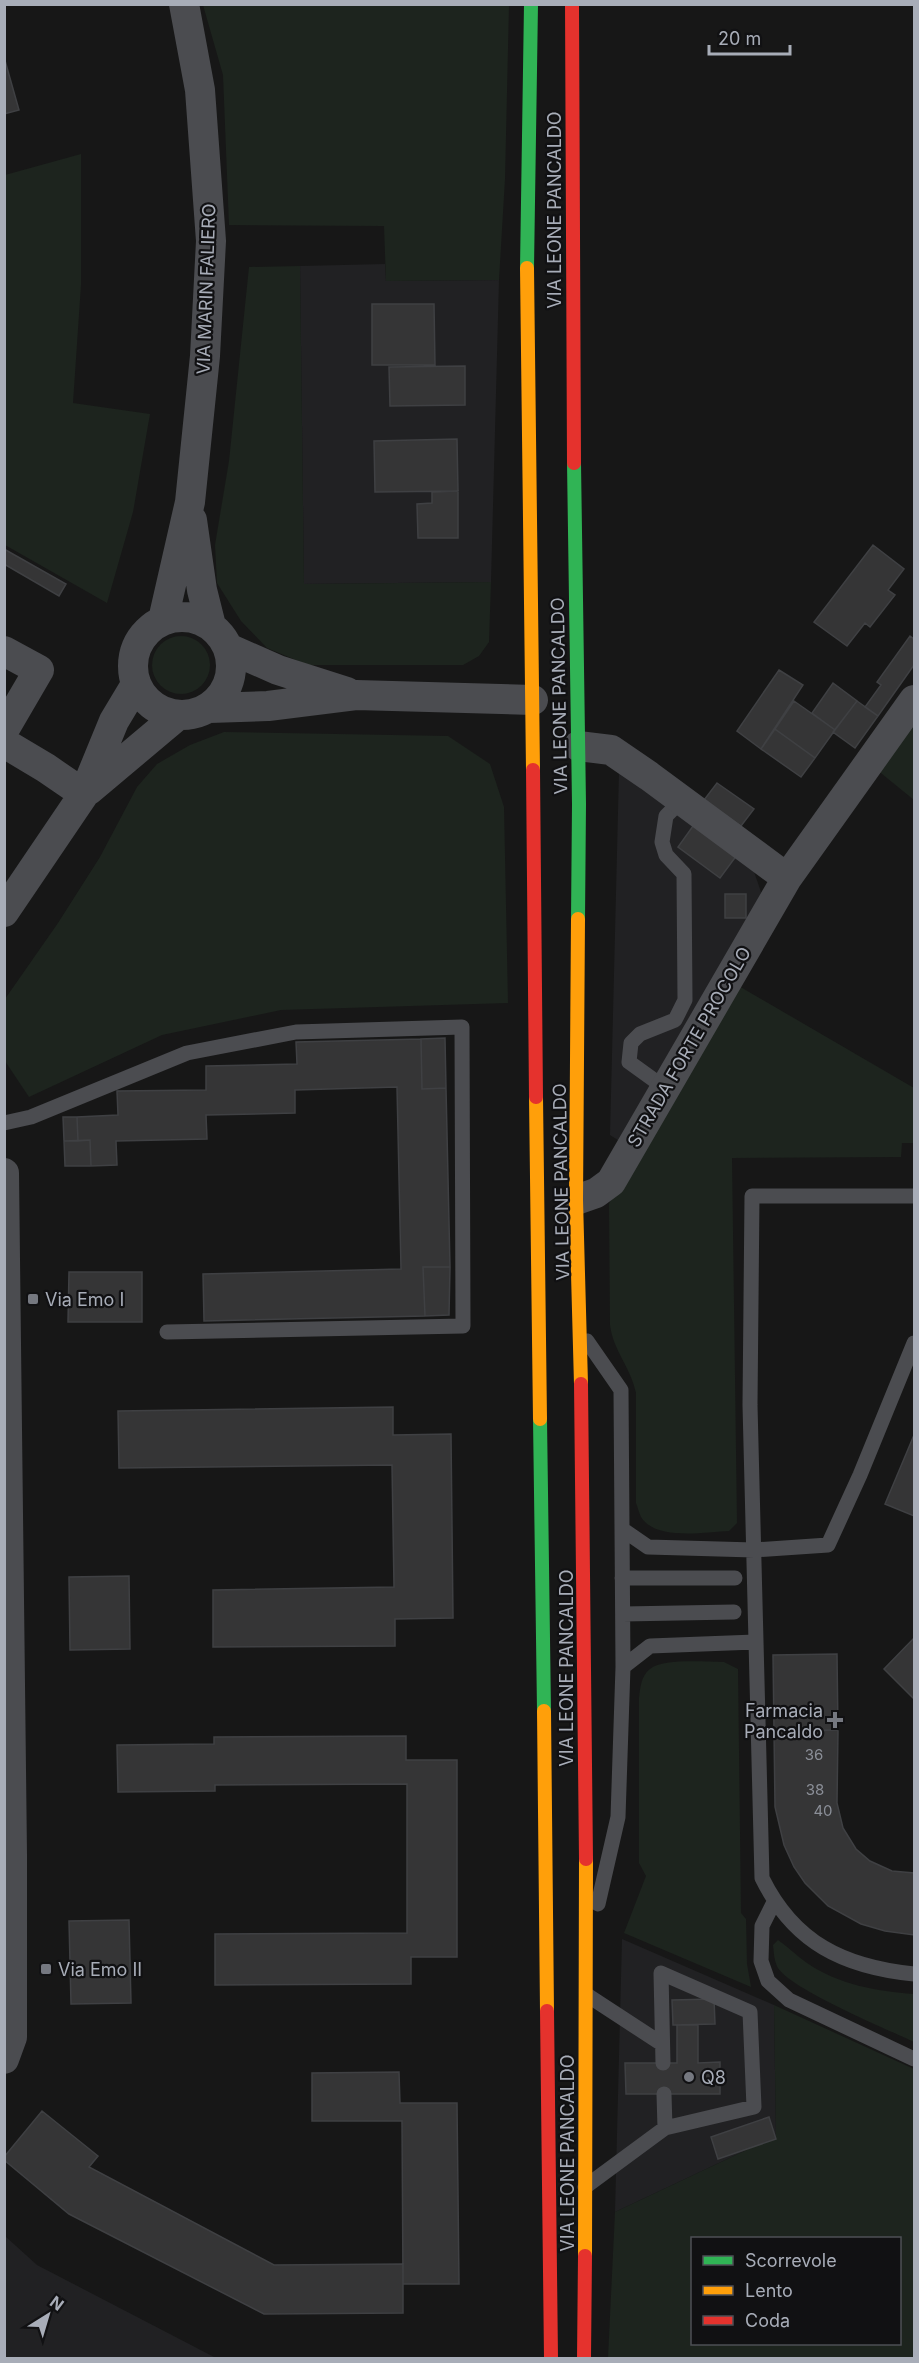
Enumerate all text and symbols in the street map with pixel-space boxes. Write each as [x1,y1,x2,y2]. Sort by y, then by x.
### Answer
scale bar [709,18,790,56]
text: 20 m [718,28,761,49]
street label: VIA LEONE PANCALDO [544,111,565,309]
street label: VIA MARIN FALIERO [193,203,219,375]
street label: VIA LEONE PANCALDO [547,597,571,795]
street label: STRADA FORTE PROCOLO [623,943,755,1151]
street label: VIA LEONE PANCALDO [549,1083,573,1281]
place label: Via Emo I [45,1289,124,1310]
marker: Via Emo I [26,1292,40,1306]
street label: VIA LEONE PANCALDO [556,1569,577,1767]
place label: Farmacia Pancaldo [744,1700,823,1742]
marker: Farmacia Pancaldo [828,1713,842,1727]
house number: 36 [805,1745,823,1764]
house number: 38 [806,1780,824,1799]
house number: 40 [813,1801,833,1820]
place label: Via Emo II [58,1959,142,1980]
marker: Via Emo II [39,1962,53,1976]
street label: VIA LEONE PANCALDO [557,2054,578,2252]
place label: Q8 [701,2067,726,2088]
marker: Q8 [682,2070,696,2084]
legend [691,2237,901,2345]
text: Scorrevole [745,2250,837,2271]
text: Lento [745,2280,793,2301]
north arrow [18,2285,78,2345]
text: N [46,2291,68,2315]
text: Coda [745,2310,790,2331]

